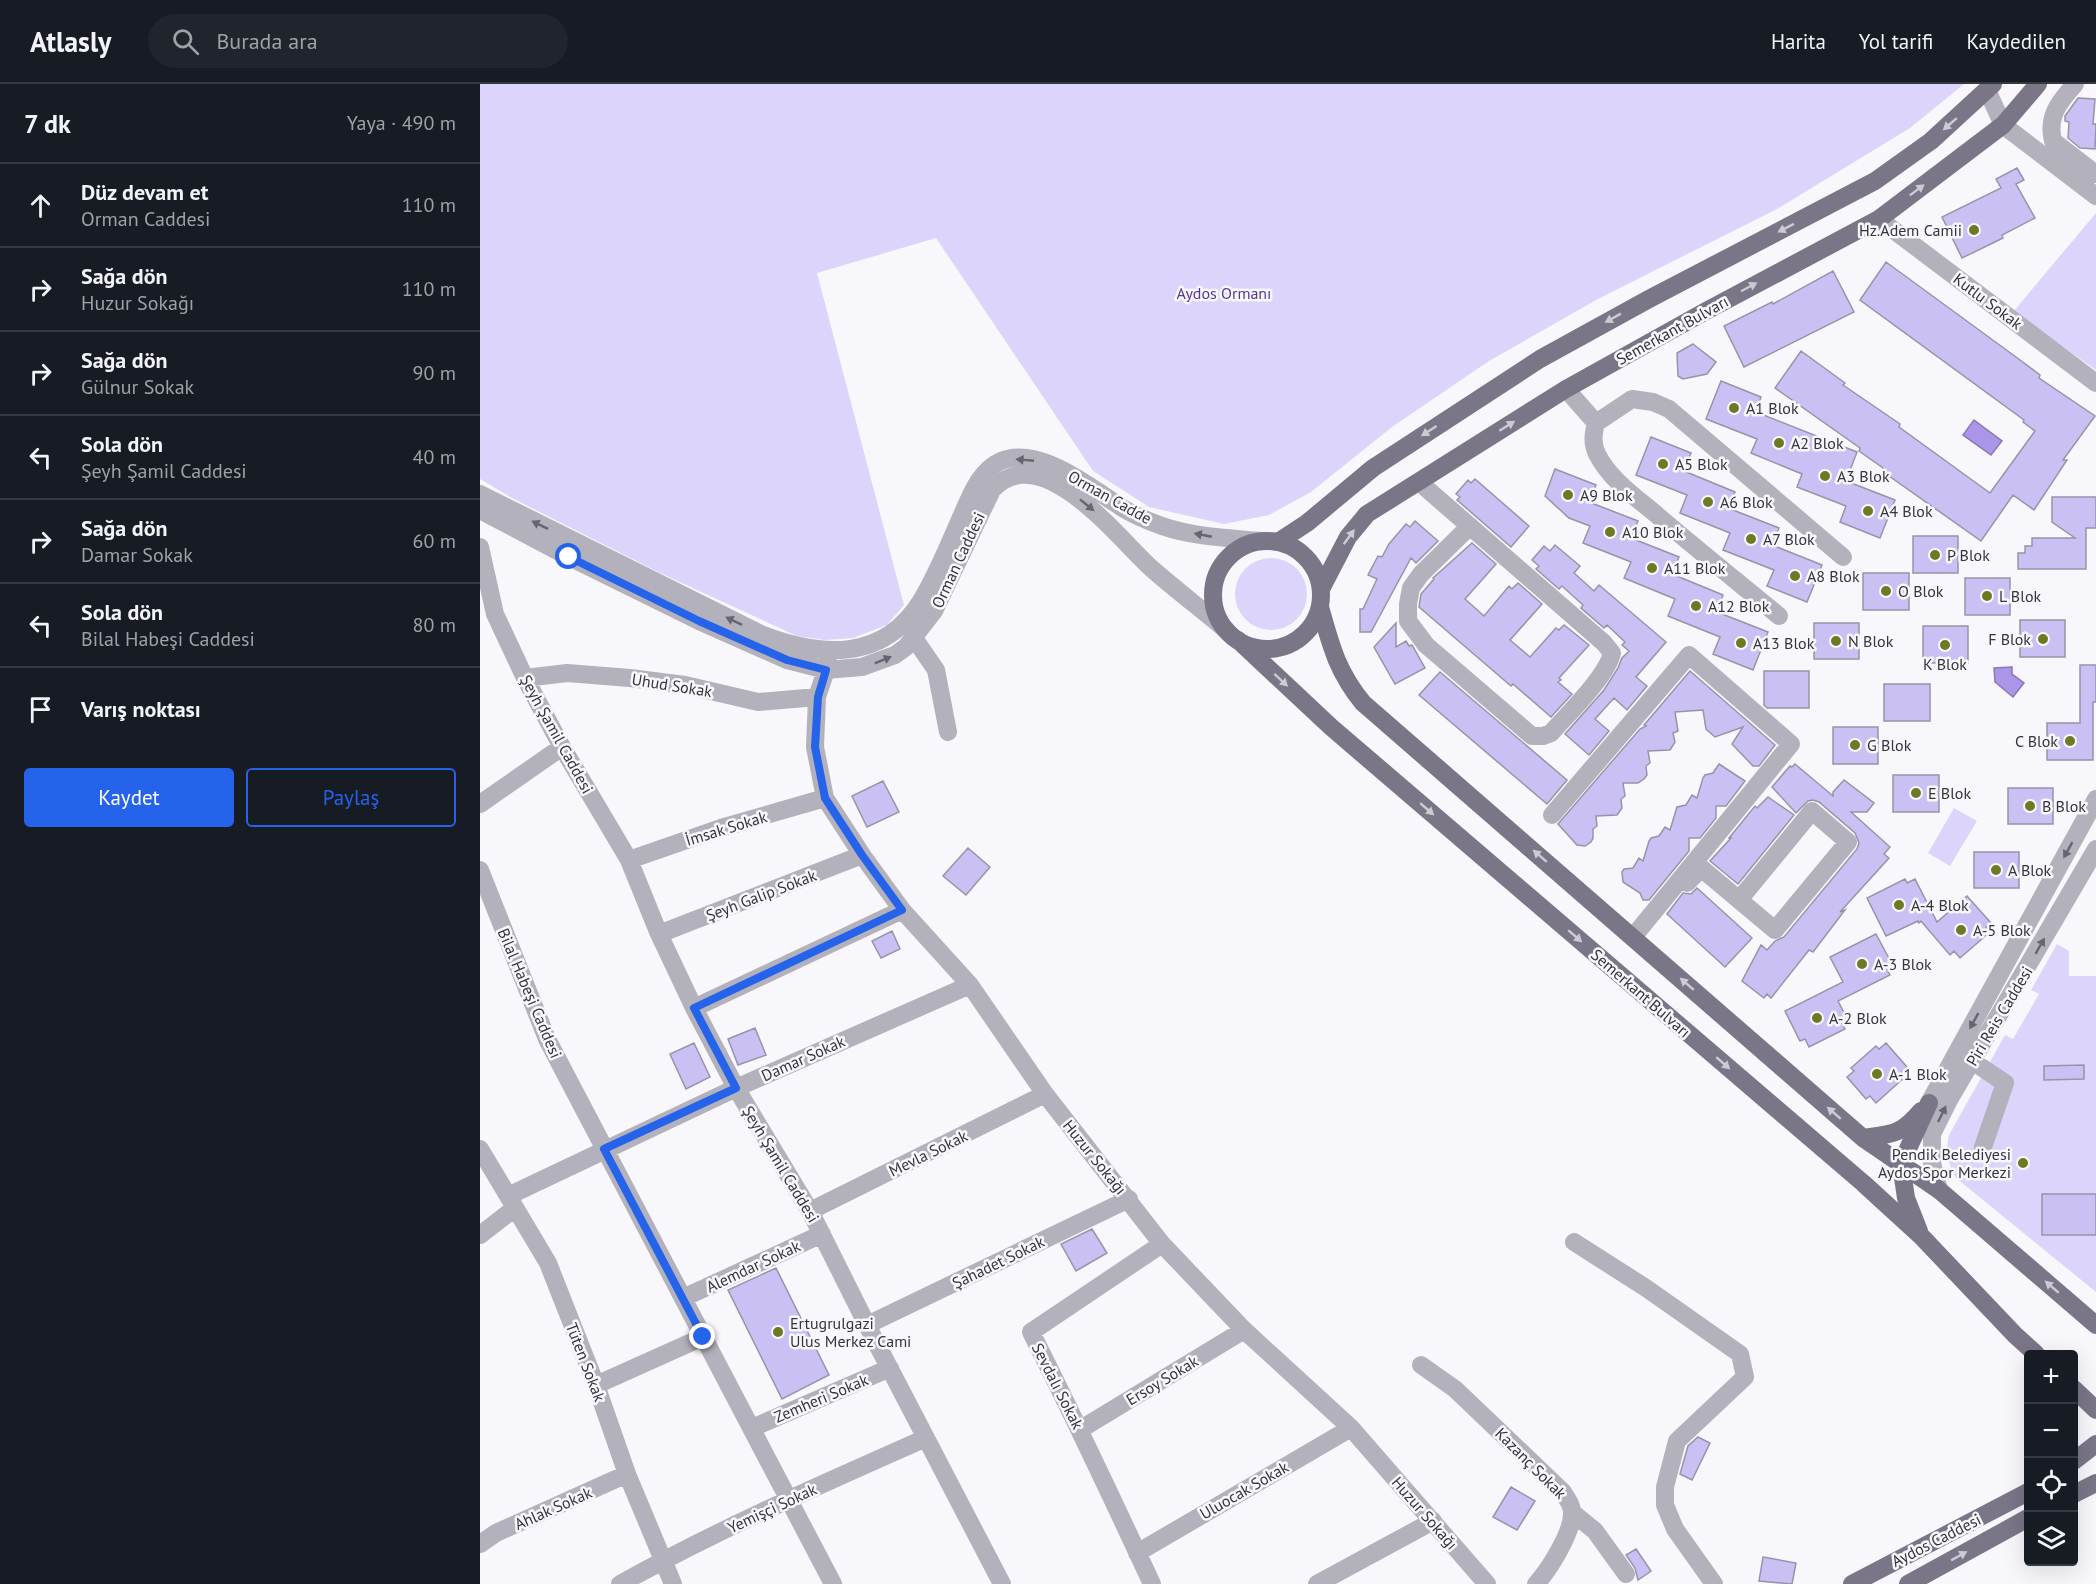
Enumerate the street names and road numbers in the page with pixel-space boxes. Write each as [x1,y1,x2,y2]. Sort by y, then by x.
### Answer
street label: Kutlu Sokak [1950,269,2027,334]
street label: Semerkant Bulvarı [1612,291,1732,369]
street label: Orman Cadde [1065,466,1155,528]
street label: Orman Caddesi [927,509,989,611]
street label: Uhud Sokak [630,669,714,701]
street label: Şeyh Şamil Caddesi [516,671,598,797]
street label: İmsak Sokak [683,806,769,850]
street label: Şeyh Galip Sokak [703,865,819,925]
street label: Bilal Habeşi Caddesi [494,925,566,1061]
street label: Semerkant Bulvarı [1587,944,1695,1042]
street label: Piri Reis Caddesi [1961,963,2037,1069]
street label: Damar Sokak [758,1031,848,1085]
street label: Şeyh Şamil Caddesi [738,1102,824,1226]
street label: Huzur Sokağı [1059,1116,1131,1198]
street label: Mevla Sokak [885,1125,971,1181]
street label: Şahadet Sokak [949,1231,1048,1293]
street label: Alemdar Sokak [703,1235,804,1297]
street label: Tüten Sokak [562,1320,610,1405]
street label: Sevdalı Sokak [1028,1340,1088,1433]
street label: Ersoy Sokak [1122,1350,1202,1409]
street label: Zemheri Sokak [771,1369,871,1427]
street label: Kazanç Sokak [1491,1423,1571,1503]
street label: Uluocak Sokak [1196,1456,1292,1523]
street label: Huzur Sokağı [1388,1472,1462,1554]
street label: Yemişçi Sokak [724,1479,820,1537]
street label: Ahlak Sokak [511,1482,595,1534]
street label: Aydos Caddesi [1888,1509,1984,1571]

